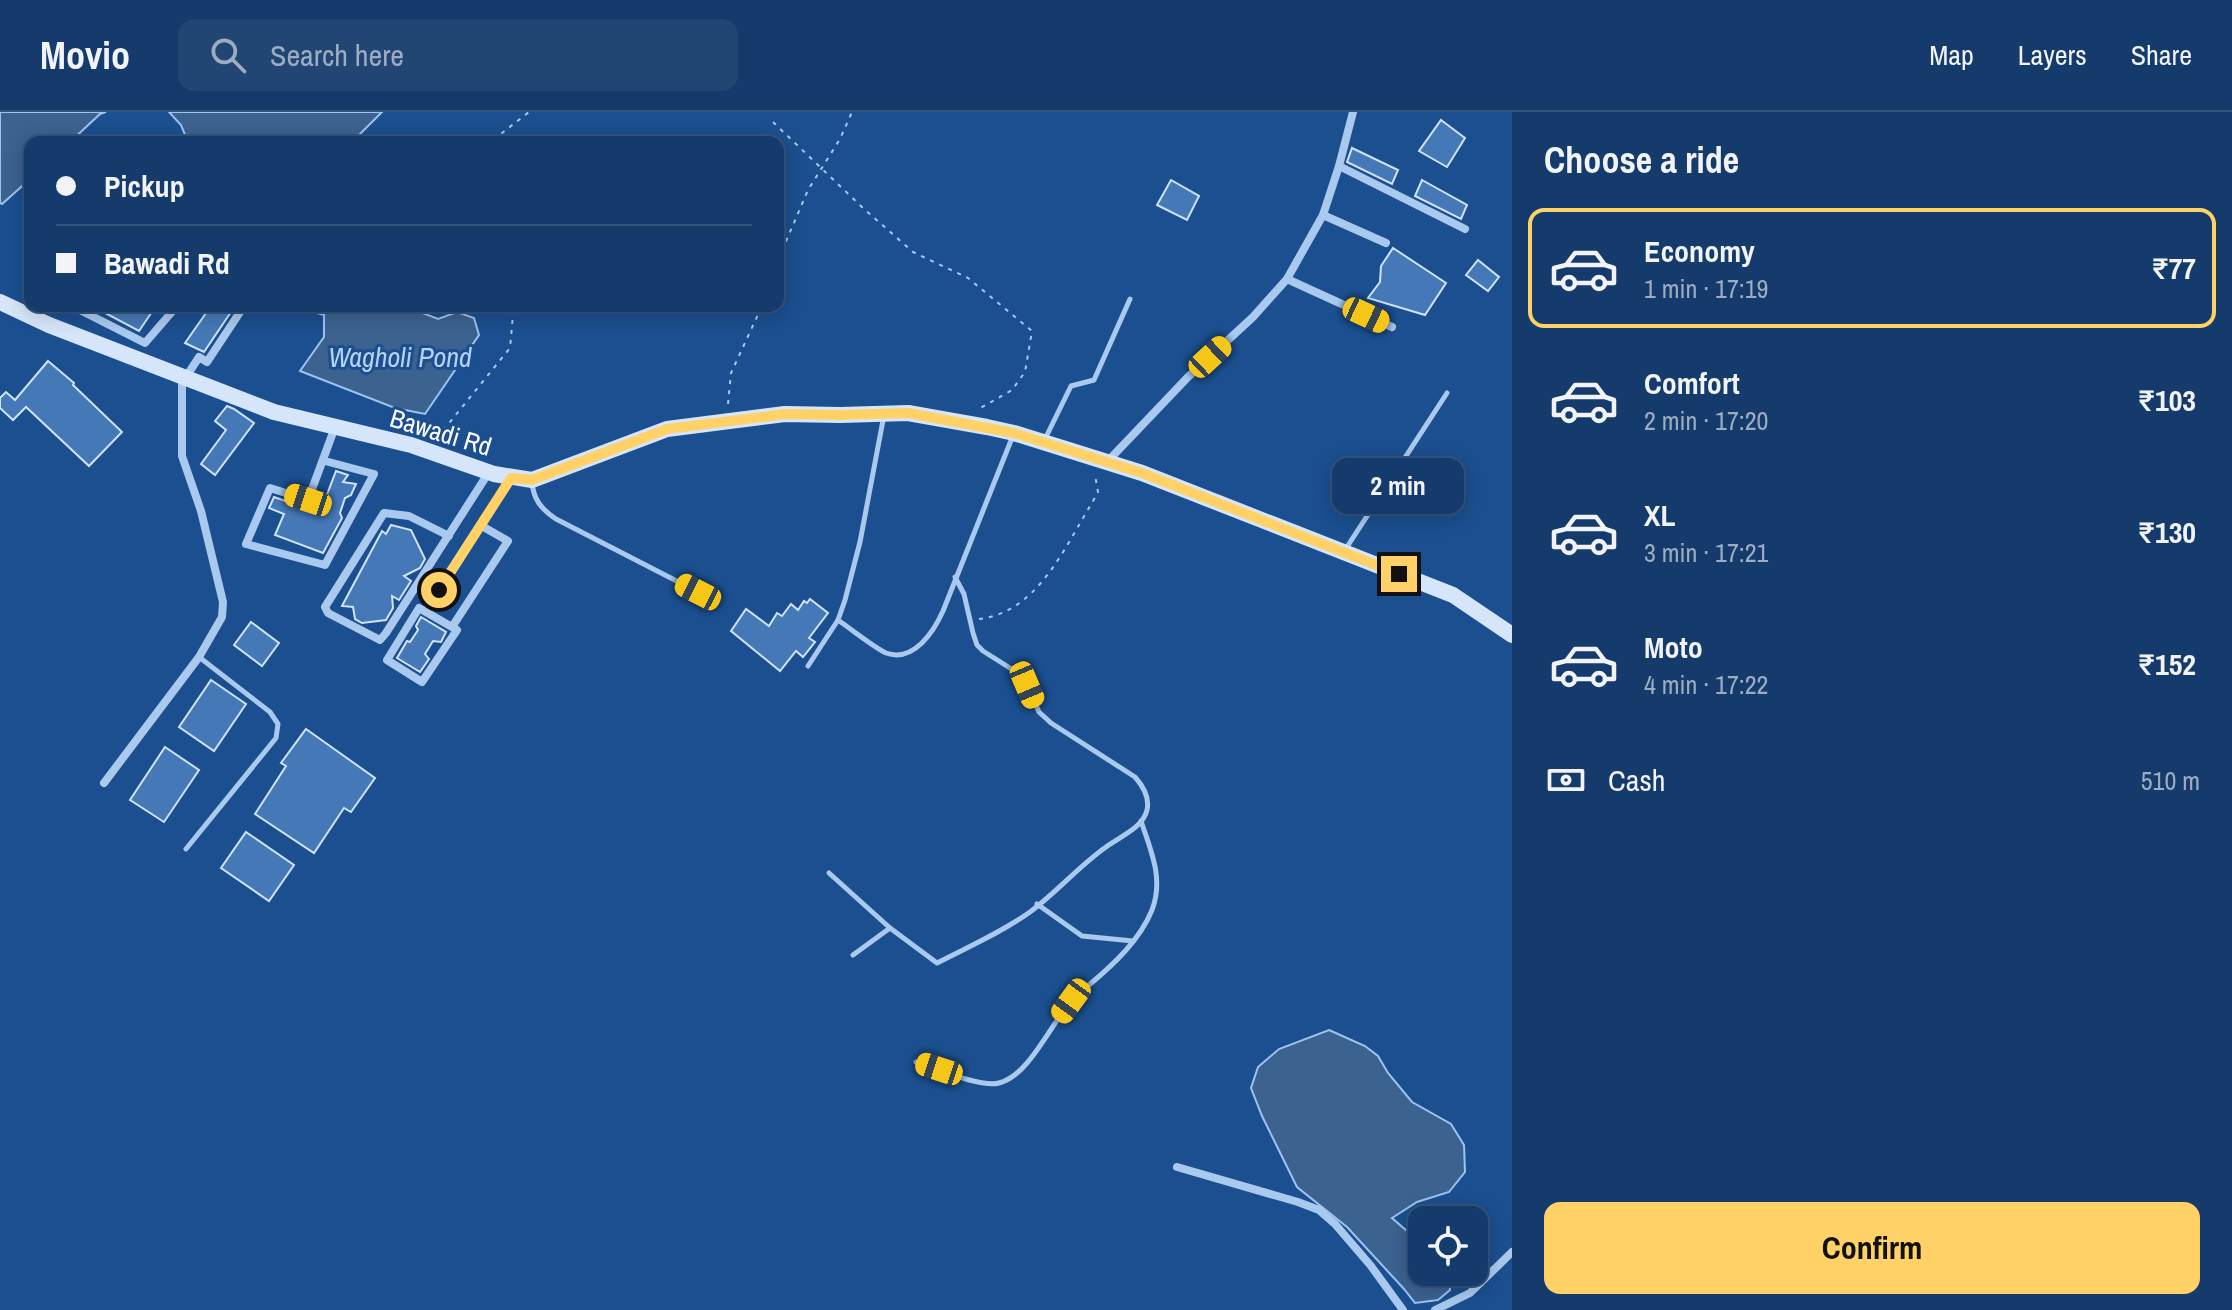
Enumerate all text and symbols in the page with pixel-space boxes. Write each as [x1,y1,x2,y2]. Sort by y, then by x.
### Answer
search box [178,19,738,91]
text: Movio [40,30,130,81]
icon: search [206,33,250,77]
text: Search here [270,35,404,75]
text: Map [1929,36,1974,74]
text: Layers [2018,36,2087,74]
text: Share [2131,36,2192,74]
text: Choose a ride [1544,136,1739,184]
text: Pickup [104,166,185,206]
text: Economy [1644,231,1755,271]
icon: car [1548,232,1620,304]
text: Bawadi Rd [104,243,230,283]
text: ₹77 [2151,248,2196,288]
text: 1 min · 17:19 [1644,271,1768,306]
car [1339,294,1393,336]
car [1184,332,1236,382]
water label: Wagholi Pond [328,338,472,376]
text: Comfort [1644,363,1740,403]
icon: car [1548,364,1620,436]
text: ₹103 [2138,380,2196,420]
street label: Bawadi Rd [386,400,496,464]
text: 2 min · 17:20 [1644,403,1768,438]
callout: 2 min [1333,458,1465,514]
text: 2 min [1370,468,1426,503]
car [281,481,335,519]
text: XL [1644,495,1675,535]
icon: car [1548,496,1620,568]
text: ₹130 [2138,512,2196,552]
text: 3 min · 17:21 [1644,535,1768,570]
route end [1381,556,1417,592]
car [671,570,725,614]
route start [421,572,457,608]
text: Moto [1644,627,1703,667]
icon: car [1548,628,1620,700]
text: ₹152 [2138,644,2196,684]
car [1007,658,1047,712]
text: 4 min · 17:22 [1644,667,1768,702]
icon: cash [1544,758,1588,802]
text: Cash [1608,760,1665,800]
text: 510 m [2141,763,2200,798]
car [1047,975,1095,1027]
car [912,1050,966,1088]
button: Confirm [1544,1202,2200,1294]
map controls [1408,1206,1488,1286]
button: locate [1408,1206,1488,1286]

